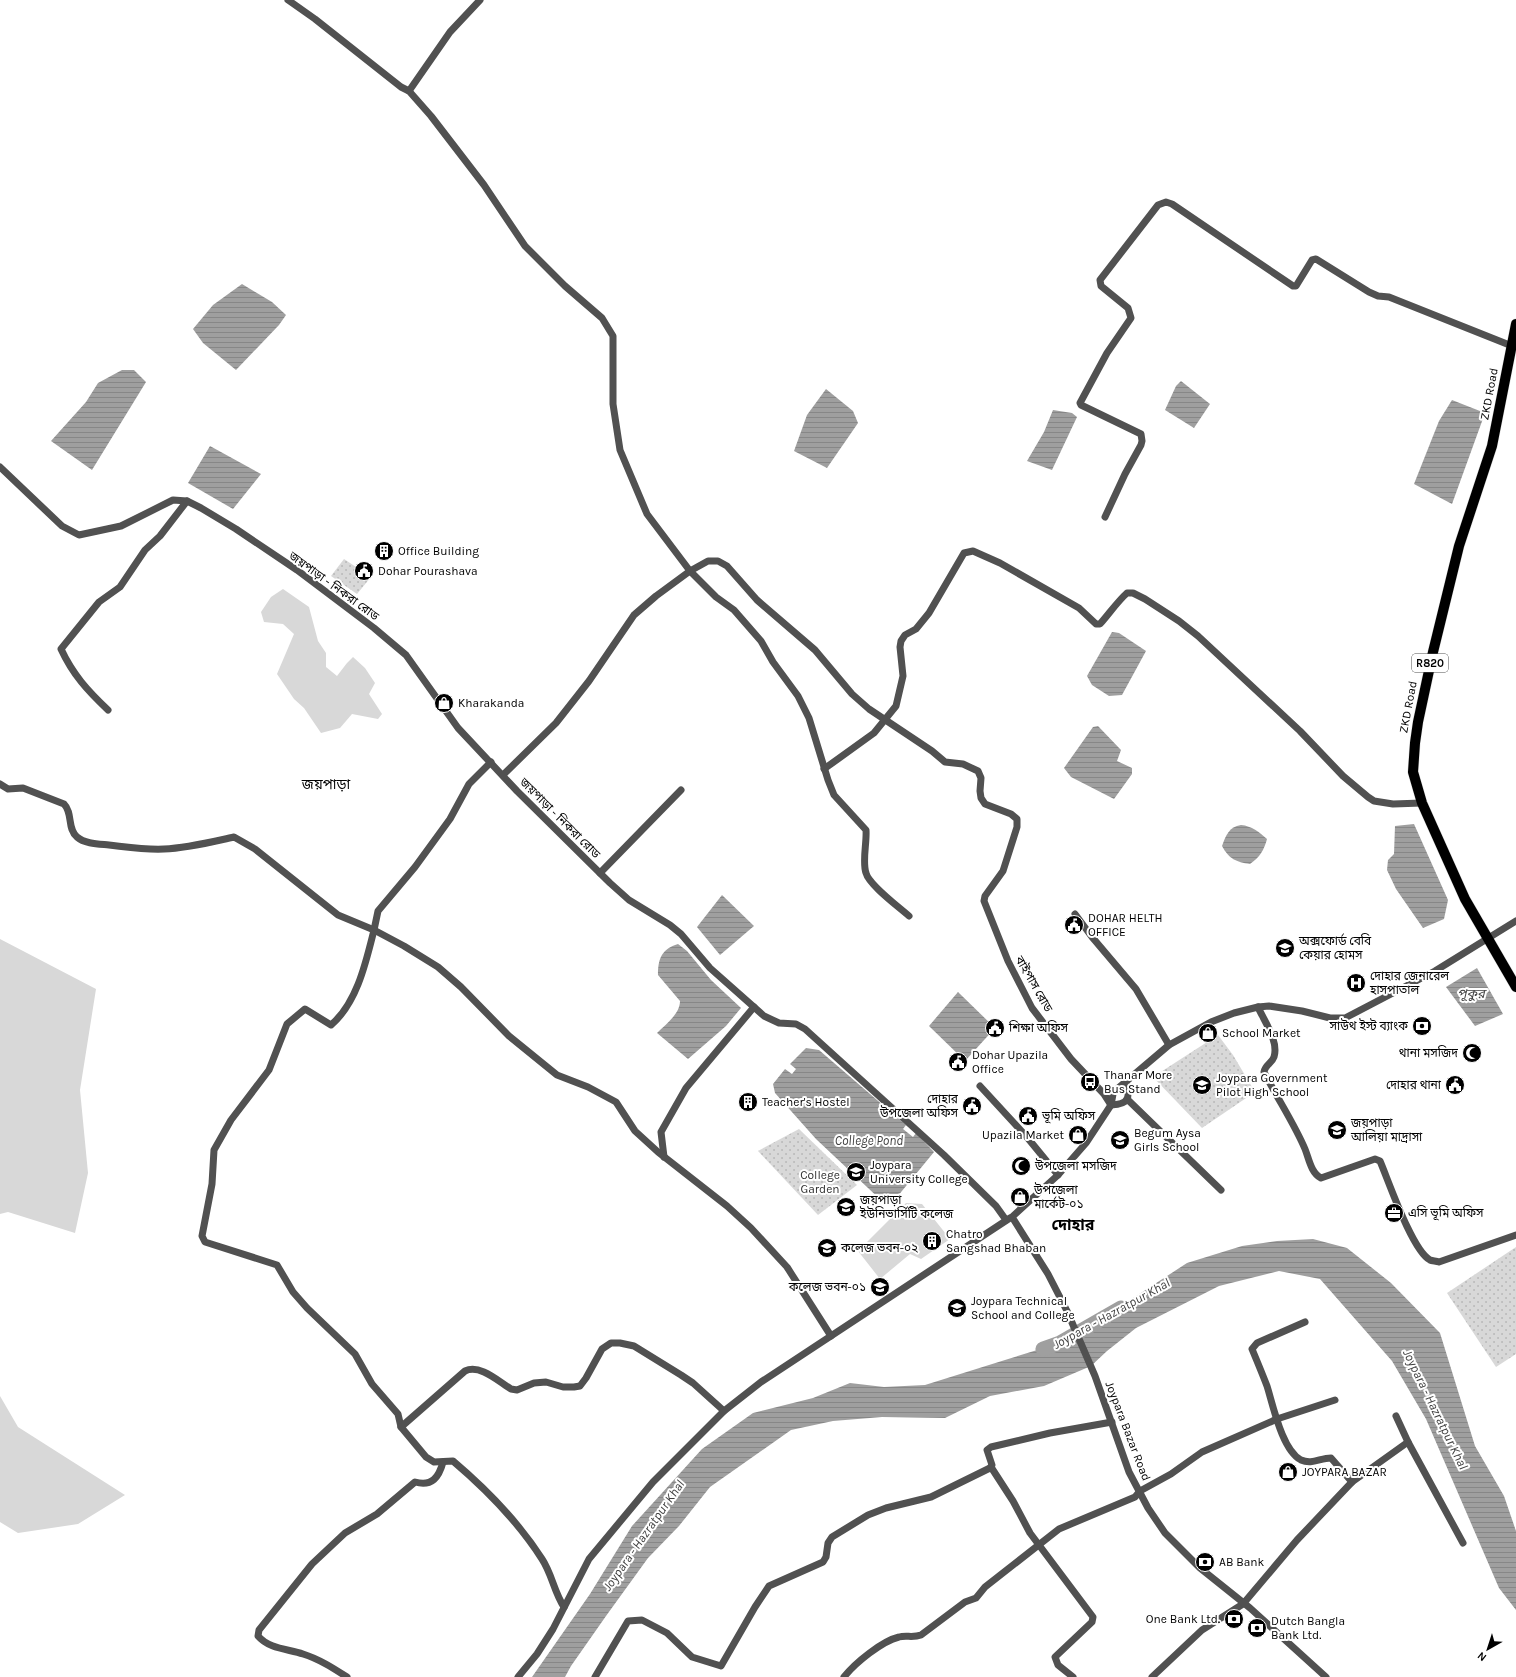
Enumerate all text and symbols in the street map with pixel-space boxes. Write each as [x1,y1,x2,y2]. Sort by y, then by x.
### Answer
street label: ZKD Road [1477,367,1501,421]
building icon: Office Building [373,540,395,562]
place label: Office Building [398,544,479,558]
street label: জয়পাড়া - নিকরা রোড [285,547,383,624]
public building icon: Dohar Pourashava [353,560,375,582]
place label: Dohar Pourashava [378,564,478,578]
road number: R820 [1412,654,1448,672]
street label: ZKD Road [1396,680,1420,734]
shop icon: Kharakanda [433,692,455,714]
place label: Kharakanda [458,696,524,710]
street label: জয়পাড়া - নিকরা রোড [516,774,604,861]
district label: জয়পাড়া [301,776,350,793]
place label: DOHAR HELTH OFFICE [1088,911,1163,939]
public building icon: DOHAR HELTH OFFICE [1063,914,1085,936]
place label: অক্সফোর্ড বেবি কেয়ার হোমস [1298,933,1372,962]
school or university icon: অক্সফোর্ড বেবি কেয়ার হোমস [1274,937,1296,959]
street label: বাইপাস রোড [1012,952,1057,1015]
place label: দোহার জেনারেল হাসপাতাল [1369,969,1449,997]
hospital icon: দোহার জেনারেল হাসপাতাল [1345,972,1367,994]
water label: পূকুর [1457,986,1487,1002]
bank icon: সাউথ ইস্ট ব্যাংক [1411,1015,1433,1037]
public building icon: শিক্ষা অফিস [984,1017,1006,1039]
place label: সাউথ ইস্ট ব্যাংক [1329,1018,1408,1033]
place label: শিক্ষা অফিস [1008,1020,1069,1035]
shop icon: School Market [1197,1022,1219,1044]
place label: School Market [1222,1026,1301,1040]
mosque icon: থানা মসজিদ [1461,1042,1483,1064]
place label: থানা মসজিদ [1399,1045,1458,1060]
place label: Dohar Upazila Office [972,1048,1048,1076]
public building icon: Dohar Upazila Office [947,1051,969,1073]
place label: Thanar More Bus Stand [1104,1068,1172,1096]
bus stop icon: Thanar More Bus Stand [1079,1071,1101,1093]
place label: Joypara Government Pilot High School [1216,1071,1328,1099]
school or university icon: Joypara Government Pilot High School [1191,1074,1213,1096]
public building icon: দোহার থানা [1444,1074,1466,1096]
place label: দোহার থানা [1386,1078,1442,1092]
building icon: Teacher's Hostel [737,1091,759,1113]
place label: দোহার উপজেলা অফিস [879,1092,959,1120]
place label: Teacher's Hostel [762,1095,850,1109]
public building icon: দোহার উপজেলা অফিস [961,1095,983,1117]
public building icon: ভূমি অফিস [1017,1105,1039,1127]
place label: ভূমি অফিস [1041,1108,1096,1124]
place label: জয়পাড়া আলিয়া মাদ্রাসা [1350,1116,1423,1144]
school or university icon: জয়পাড়া আলিয়া মাদ্রাসা [1326,1119,1348,1141]
shop icon: Upazila Market [1067,1124,1089,1146]
place label: Begum Aysa Girls School [1134,1126,1201,1154]
place label: Upazila Market [982,1128,1064,1142]
school or university icon: Begum Aysa Girls School [1109,1129,1131,1151]
water label: College Pond [835,1133,903,1148]
mosque icon: উপজেলা মসজিদ [1010,1155,1032,1177]
place label: Joypara University College [870,1158,968,1186]
place label: উপজেলা মসজিদ [1034,1158,1117,1173]
school or university icon: Joypara University College [845,1161,867,1183]
park label: College Garden [800,1168,840,1196]
place label: উপজেলা মার্কেট-০১ [1033,1182,1084,1211]
shop icon: উপজেলা মার্কেট-০১ [1009,1186,1031,1208]
place label: জয়পাড়া ইউনিভার্সিটি কলেজ [859,1193,954,1221]
school or university icon: জয়পাড়া ইউনিভার্সিটি কলেজ [835,1196,857,1218]
office icon: এসি ভূমি অফিস [1383,1202,1405,1224]
place label: এসি ভূমি অফিস [1408,1205,1484,1221]
district label: দোহার [1052,1215,1095,1234]
place label: Chatro Sangshad Bhaban [946,1227,1046,1255]
building icon: Chatro Sangshad Bhaban [921,1230,943,1252]
school or university icon: কলেজ ভবন-০২ [816,1237,838,1259]
place label: কলেজ ভবন-০২ [840,1241,918,1255]
water label: Joypara - Hazratpur Khal [1050,1275,1172,1352]
school or university icon: কলেজ ভবন-০১ [869,1276,891,1298]
place label: কলেজ ভবন-০১ [788,1280,866,1294]
place label: Joypara Technical School and College [971,1294,1075,1322]
school or university icon: Joypara Technical School and College [946,1297,968,1319]
water label: Joypara - Hazratpur Khal [1400,1347,1471,1472]
street label: Joypara Bazar Road [1103,1379,1153,1483]
shop icon: JOYPARA BAZAR [1277,1461,1299,1483]
place label: JOYPARA BAZAR [1302,1465,1387,1479]
water label: Joypara - Hazratpur Khal [600,1477,687,1593]
bank icon: AB Bank [1194,1551,1216,1573]
place label: AB Bank [1219,1555,1265,1569]
bank icon: One Bank Ltd. [1223,1608,1245,1630]
place label: One Bank Ltd. [1146,1612,1220,1626]
place label: Dutch Bangla Bank Ltd. [1271,1614,1345,1642]
bank icon: Dutch Bangla Bank Ltd. [1246,1617,1268,1639]
north arrow [1468,1629,1508,1669]
text: N [1475,1649,1489,1664]

